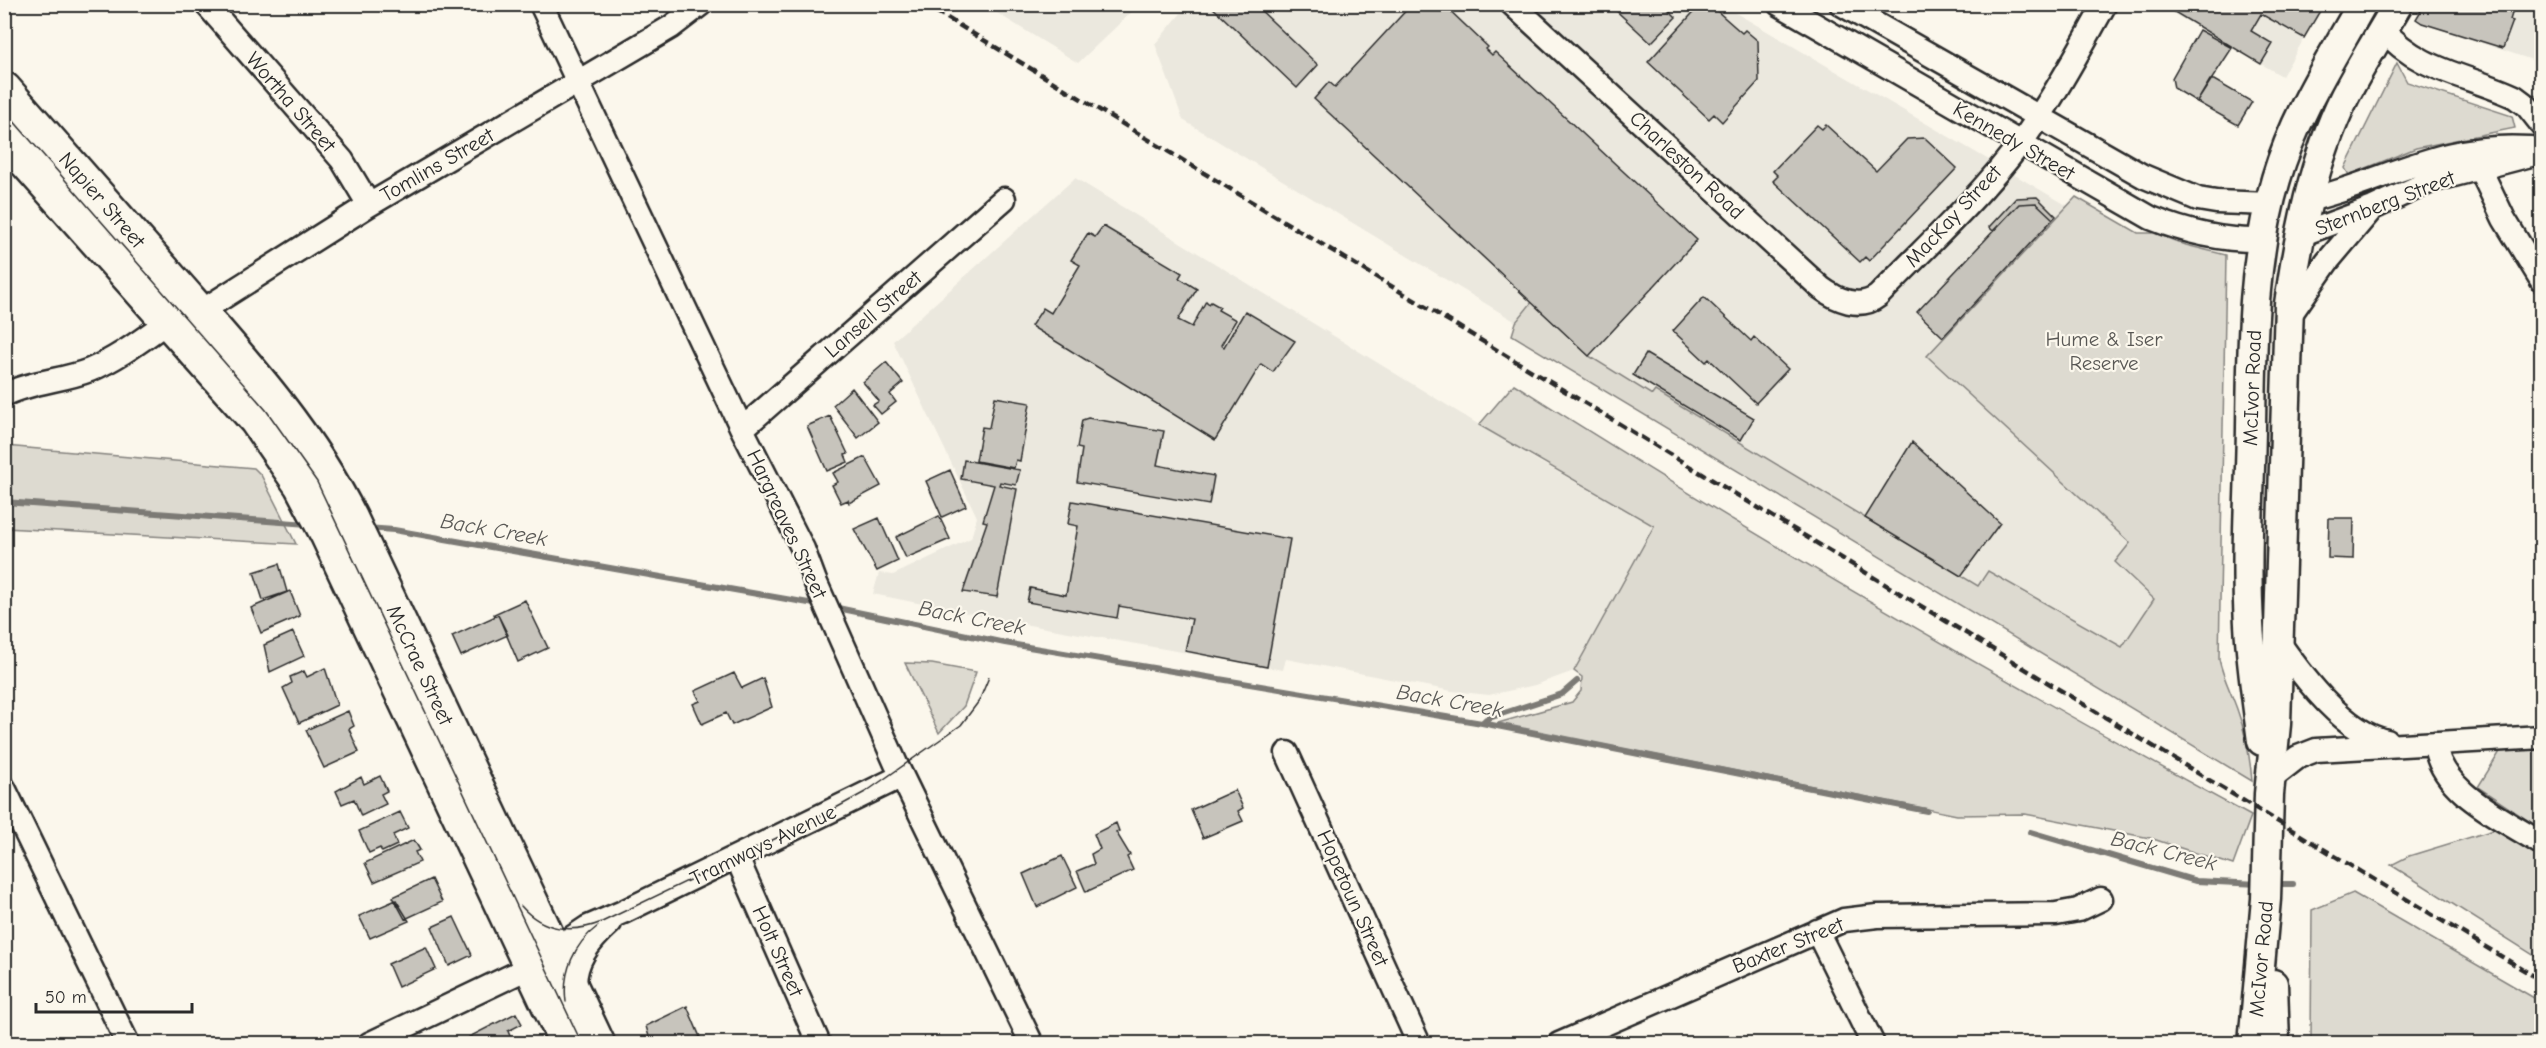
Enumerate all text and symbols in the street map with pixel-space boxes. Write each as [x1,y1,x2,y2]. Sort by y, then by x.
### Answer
street label: Wortha Street [241,47,342,158]
street label: Kennedy Street [1949,97,2080,186]
street label: Charleston Road [1625,106,1749,224]
street label: Tomlins Street [376,122,499,207]
street label: Napier Street [54,147,151,254]
street label: MacKay Street [1900,160,2007,272]
street label: Sternberg Street [2312,165,2459,241]
street label: Lansell Street [820,265,927,363]
park label: Hume & Iser Reserve [2045,327,2163,375]
street label: McIvor Road [2238,330,2266,446]
street label: Hargreaves Street [742,446,832,603]
water label: Back Creek [438,508,550,552]
water label: Back Creek [916,595,1028,641]
street label: McCrae Street [382,601,459,730]
water label: Back Creek [1394,679,1506,723]
street label: Tramways Avenue [686,799,840,891]
water label: Back Creek [2108,825,2220,877]
street label: Hopetoun Street [1312,826,1394,971]
street label: McIvor Road [2244,900,2278,1018]
street label: Holt Street [747,902,809,1001]
street label: Baxter Street [1729,911,1848,978]
scale bar [36,976,192,1014]
text: 50 m [45,987,87,1008]

